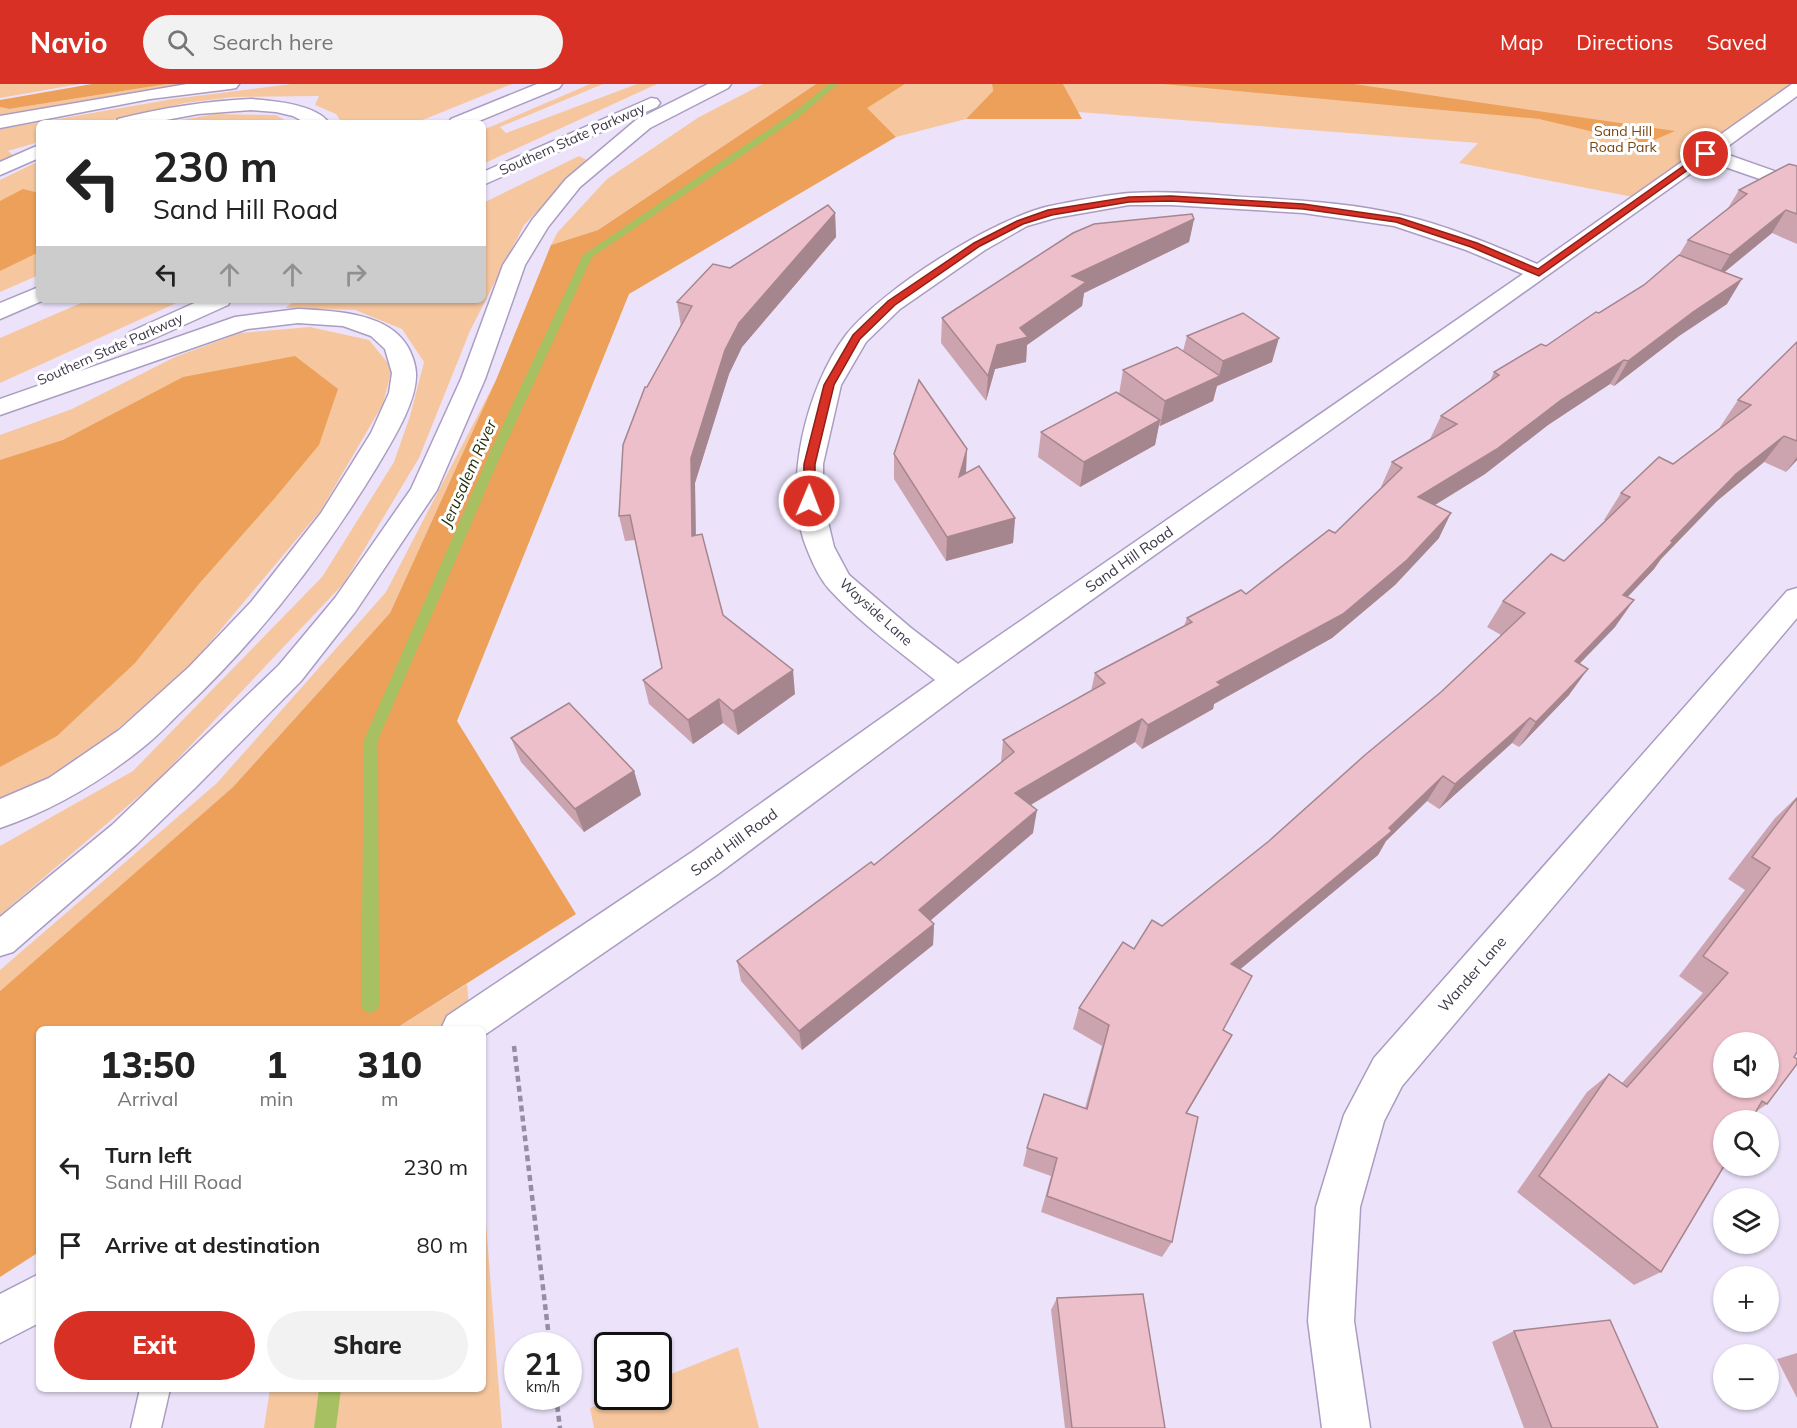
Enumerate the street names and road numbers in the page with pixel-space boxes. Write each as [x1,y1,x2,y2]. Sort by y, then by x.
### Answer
street label: Southern State Parkway [496,99,648,179]
street label: Southern State Parkway [34,309,186,389]
street label: Sand Hill Road [1081,522,1177,596]
street label: Wayside Lane [836,574,916,650]
street label: Sand Hill Road [687,804,781,880]
street label: Wander Lane [1434,932,1510,1016]

